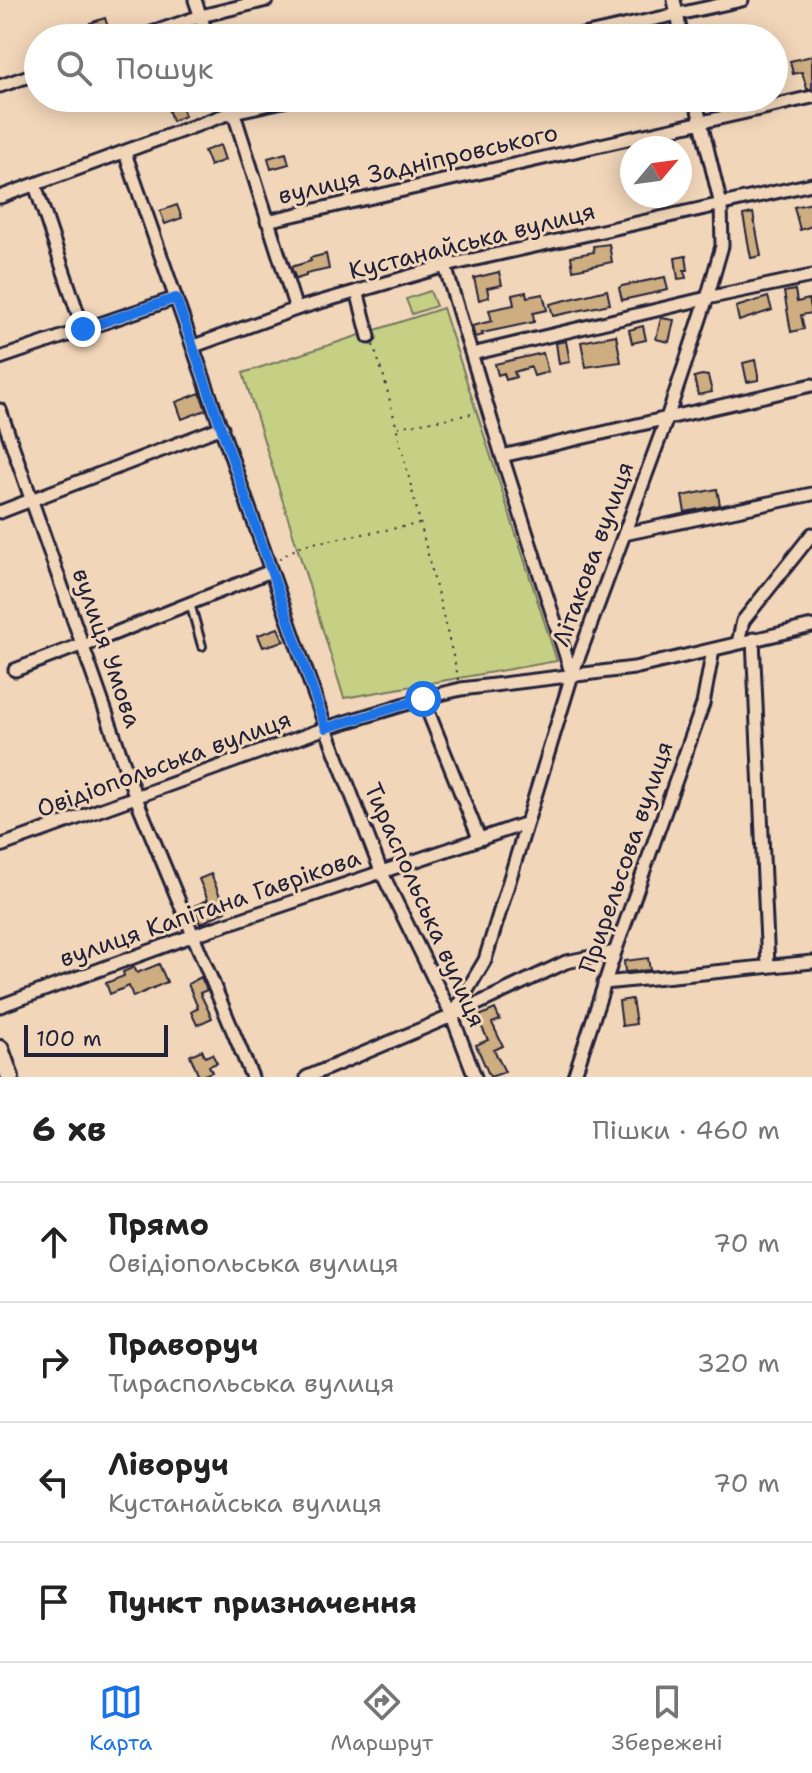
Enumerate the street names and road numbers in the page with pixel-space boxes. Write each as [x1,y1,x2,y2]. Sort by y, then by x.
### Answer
street label: вулиця Задніпровського [275,116,561,212]
street label: Кустанайська вулиця [345,195,599,287]
street label: Літакова вулиця [545,457,641,651]
street label: вулиця Умова [65,564,149,732]
street label: Овідіопольська вулиця [32,703,296,825]
street label: Прирельсова вулиця [571,737,681,977]
street label: Тираспольська вулиця [357,778,493,1032]
street label: вулиця Капітана Гаврікова [55,841,365,975]

